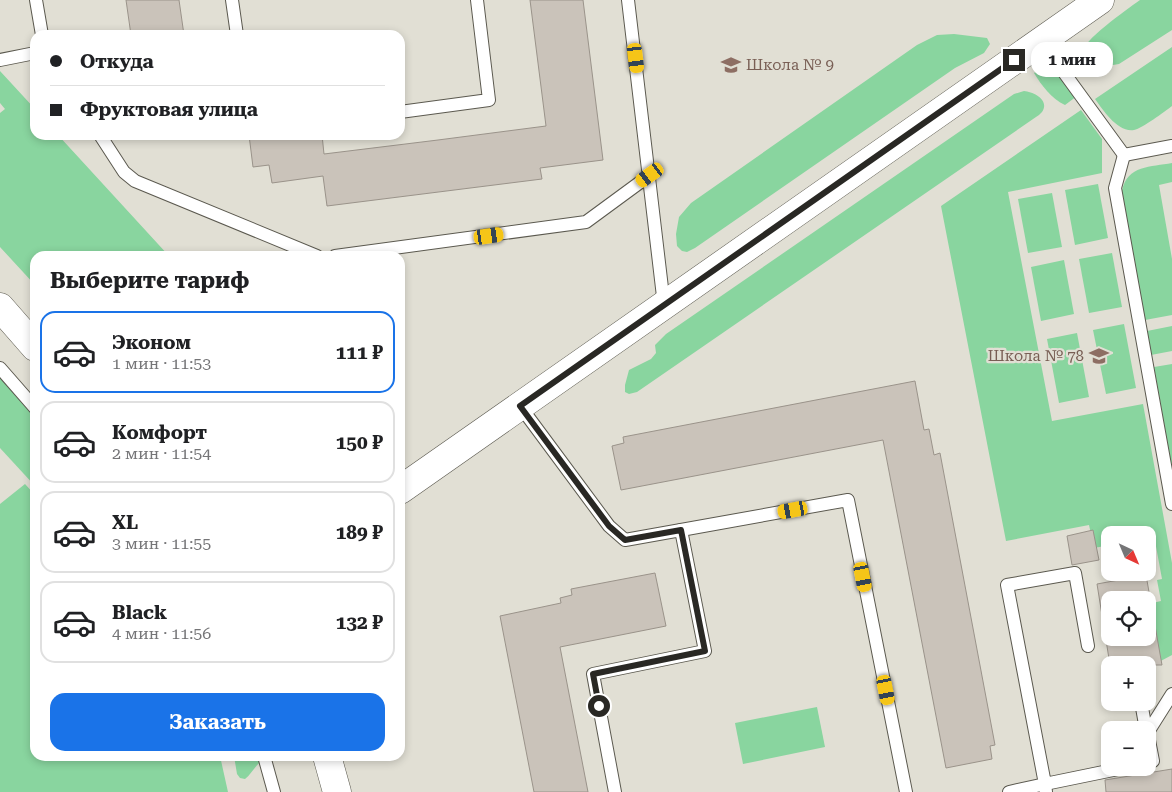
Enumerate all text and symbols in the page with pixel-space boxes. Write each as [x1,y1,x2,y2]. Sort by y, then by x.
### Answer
car [626,42,645,74]
callout: 1 мин [1032,42,1114,78]
route end [1003,49,1025,71]
text: Откуда [80,50,154,73]
text: 1 мин [1048,50,1096,69]
school or university icon: Школа № 9 [720,54,742,76]
place label: Школа № 9 [746,56,834,74]
text: Фруктовая улица [80,98,258,121]
car [633,160,666,190]
car [473,226,504,246]
text: Выберите тариф [50,268,249,293]
icon: car [52,330,97,375]
text: Эконом [112,331,191,354]
text: 111 ₽ [336,341,383,364]
school or university icon: Школа № 78 [1088,345,1110,367]
place label: Школа № 78 [988,347,1084,365]
text: 1 мин · 11:53 [112,354,211,373]
icon: car [52,420,97,465]
text: Комфорт [112,421,207,444]
text: 150 ₽ [336,431,383,454]
text: 2 мин · 11:54 [112,444,211,463]
car [776,500,809,520]
icon: car [52,510,97,555]
text: XL [112,511,138,534]
text: 189 ₽ [336,521,383,544]
north arrow [1101,526,1156,581]
map controls [1101,526,1156,776]
text: 3 мин · 11:55 [112,534,211,553]
car [852,561,873,593]
button: locate [1101,591,1156,646]
icon: car [52,600,97,645]
text: Black [112,601,167,624]
text: 132 ₽ [336,611,383,634]
text: 4 мин · 11:56 [112,624,211,643]
button: + [1101,656,1156,711]
car [875,674,896,706]
button: Заказать [50,693,385,751]
route start [588,695,610,717]
button: − [1101,721,1156,776]

